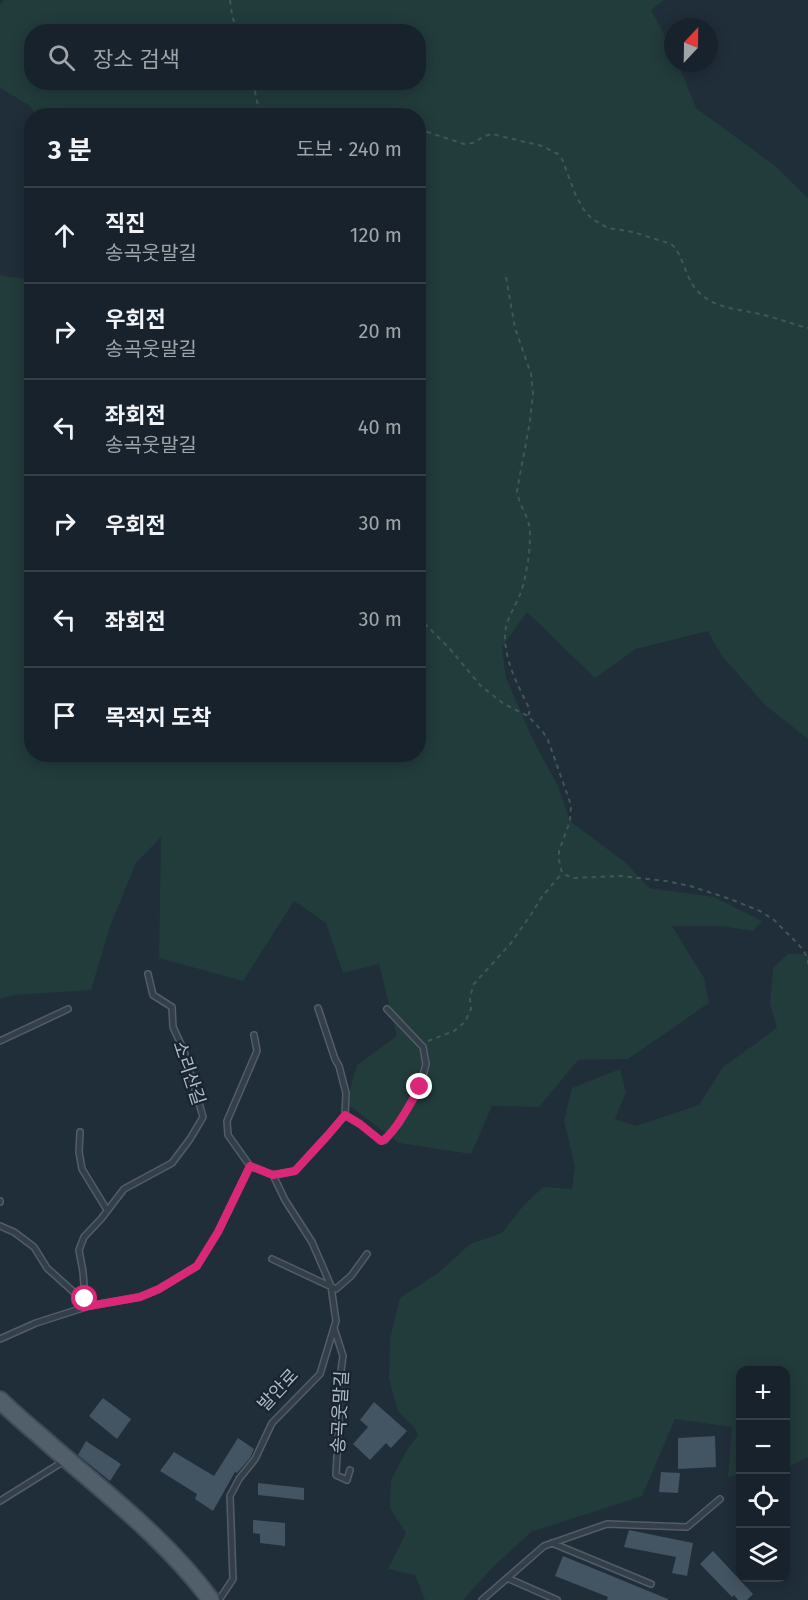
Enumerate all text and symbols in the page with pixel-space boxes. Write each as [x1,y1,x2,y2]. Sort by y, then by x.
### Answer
north arrow [664,18,718,72]
search box [24,24,426,90]
icon: search [45,41,78,74]
text: 장소 검색 [93,46,180,73]
text: 3 분 [48,135,92,166]
text: 도보 · 240 m [296,137,402,161]
text: 직진 [105,210,145,237]
icon: ahead [48,219,81,252]
text: 120 m [350,223,402,247]
text: 송곡웃말길 [105,241,197,265]
text: 우회전 [105,306,166,333]
icon: right [48,315,81,348]
text: 20 m [359,319,402,343]
text: 송곡웃말길 [105,337,197,361]
text: 좌회전 [105,402,166,429]
icon: left [48,411,81,444]
text: 40 m [358,415,402,439]
text: 송곡웃말길 [105,433,197,457]
icon: right [48,507,81,540]
text: 30 m [358,511,402,535]
text: 우회전 [105,512,166,539]
icon: left [48,603,81,636]
text: 30 m [358,607,402,631]
text: 좌회전 [105,608,166,635]
icon: arrive [48,699,81,732]
text: 목적지 도착 [105,704,211,731]
street label: 소리산길 [168,1038,210,1108]
route end [406,1073,432,1099]
route start [71,1285,97,1311]
street label: 발안로 [253,1364,303,1416]
map controls [736,1366,790,1582]
button: + [736,1366,790,1420]
street label: 송곡웃말길 [327,1370,353,1454]
button: − [736,1420,790,1474]
button: locate [736,1474,790,1528]
button: layers [736,1528,790,1582]

